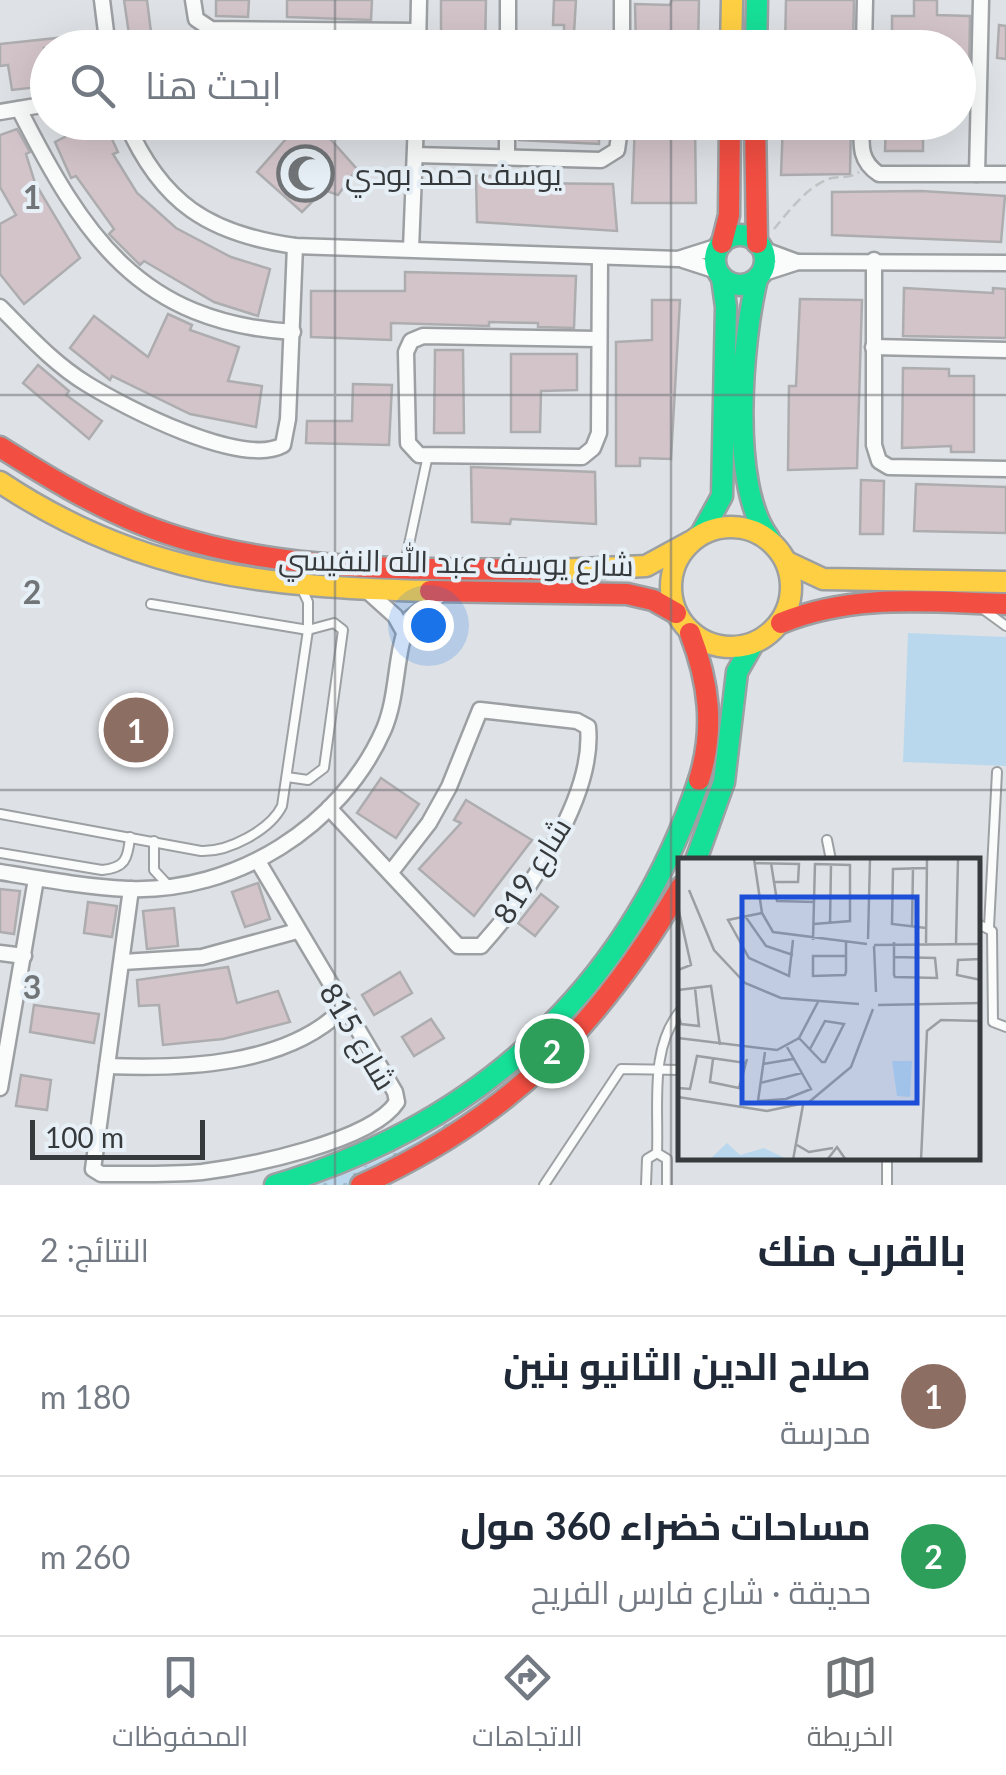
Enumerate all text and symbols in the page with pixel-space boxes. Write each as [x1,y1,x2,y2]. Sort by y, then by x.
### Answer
search box [30,30,976,140]
icon: search [65,58,120,113]
text: ابحث هنا [145,61,282,107]
mosque icon: يوسف حمد بودي [276,143,336,203]
place label: يوسف حمد بودي [345,155,562,198]
text: 1 [23,177,41,216]
street label: شارع يوسف عبد الله النفيسي [278,540,634,588]
text: 2 [23,572,41,611]
your location [403,600,454,651]
pin: 1 [104,692,168,768]
street label: شارع 819 [484,810,581,932]
inset map [678,858,981,1160]
text: 3 [23,967,41,1006]
street label: شارع 815 [310,976,405,1098]
pin: 2 [520,1014,584,1088]
scale bar [30,1115,205,1160]
text: 100 m [45,1120,124,1154]
text: بالقرب منك [758,1225,966,1275]
text: النتائج: 2 [40,1230,149,1269]
text: صلاح الدين الثانيو بنين [503,1342,871,1388]
text: 180 m [40,1377,130,1416]
text: 1 [924,1377,943,1416]
text: مدرسة [780,1412,871,1451]
text: مساحات خضراء 360 مول [460,1502,871,1548]
text: 260 m [40,1537,130,1576]
text: 2 [924,1537,943,1576]
text: حديقة · شارع فارس الفريح [531,1572,871,1611]
tab: المحفوظات [112,1650,248,1762]
tab: الاتجاهات [472,1650,583,1762]
tab: الخريطة [807,1650,894,1762]

